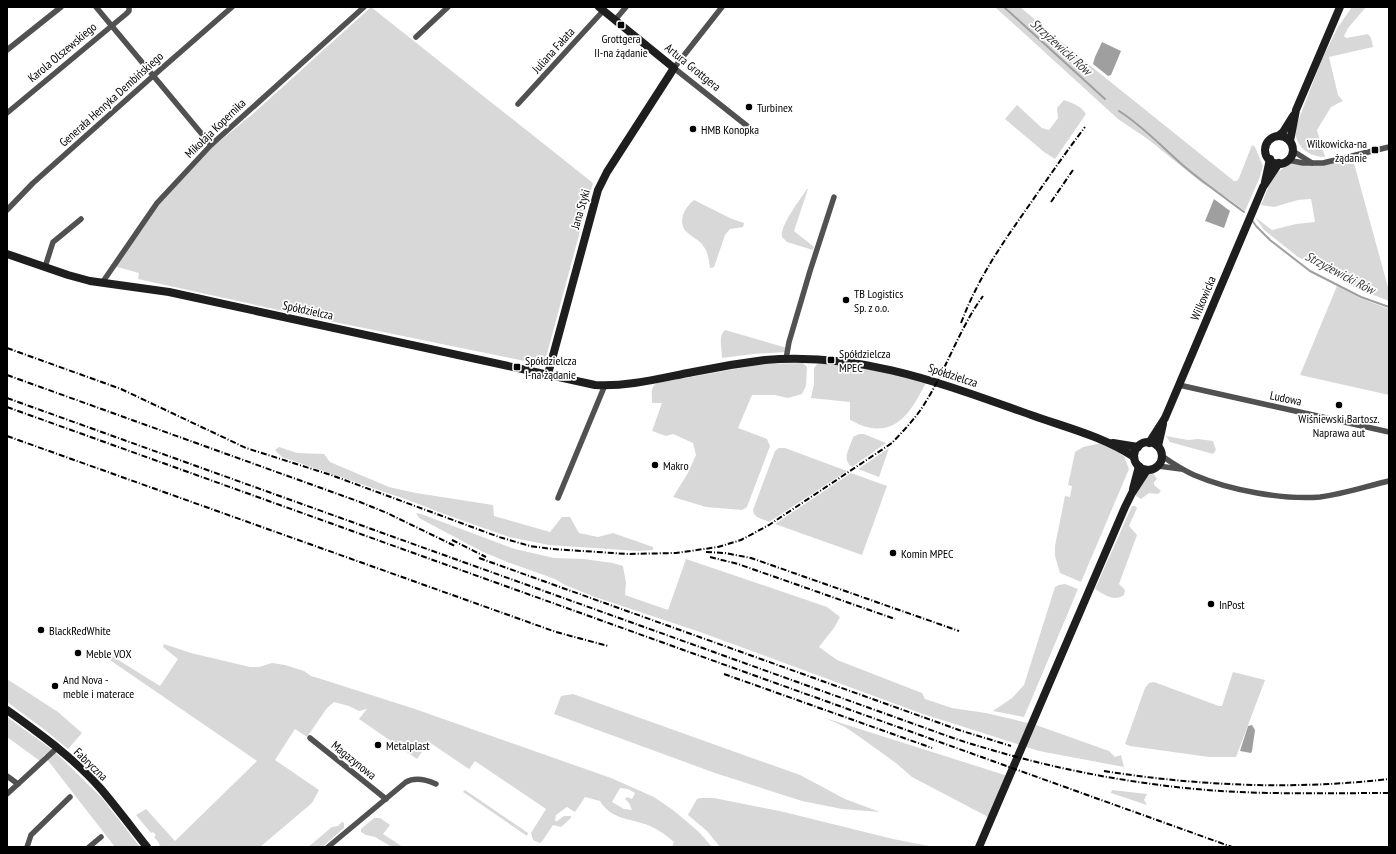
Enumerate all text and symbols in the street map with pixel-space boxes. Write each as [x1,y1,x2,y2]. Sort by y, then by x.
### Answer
water label: Strzyżewicki Rów [1027,15,1097,80]
street label: Karola Olszewskiego [25,19,99,85]
marker: Grottgera II-na żądanie [616,20,626,30]
street label: Juliana Fałata [528,24,578,77]
place label: Grottgera II-na żądanie [594,31,648,60]
street label: Artura Grottgera [662,40,724,94]
street label: Generała Henryka Dembińskiego [56,48,166,150]
street label: Mikołaja Kopernika [181,95,249,161]
place label: Turbinex [757,100,793,115]
marker: Turbinex [744,102,754,112]
place label: HMB Konopka [701,122,759,137]
marker: HMB Konopka [688,124,698,134]
place label: Wilkowicka-na żądanie [1307,136,1367,165]
marker: Wilkowicka-na żądanie [1370,145,1380,155]
street label: Jana Styki [567,187,593,231]
water label: Strzyżewicki Rów [1302,248,1380,300]
street label: Wilkowicka [1187,273,1219,322]
place label: TB Logistics Sp. z o.o. [854,286,903,315]
marker: TB Logistics Sp. z o.o. [841,295,851,305]
street label: Spółdzielcza [281,297,335,323]
place label: Spółdzielcza MPEC [839,346,891,375]
place label: Spółdzielcza I-na żądanie [525,353,577,382]
marker: Spółdzielcza MPEC [826,355,836,365]
street label: Spółdzielcza [926,360,980,390]
marker: Spółdzielcza I-na żądanie [512,362,522,372]
street label: Ludowa [1269,387,1303,409]
marker: Wiśniewski Bartosz. Naprawa aut [1334,400,1344,410]
place label: Wiśniewski Bartosz. Naprawa aut [1298,411,1380,440]
place label: Makro [663,458,689,473]
marker: Makro [650,460,660,470]
place label: Komin MPEC [901,546,954,561]
marker: Komin MPEC [888,548,898,558]
place label: InPost [1219,597,1245,612]
marker: InPost [1206,599,1216,609]
place label: BlackRedWhite [49,623,111,638]
marker: BlackRedWhite [36,625,46,635]
place label: Meble VOX [86,646,131,661]
marker: Meble VOX [73,648,83,658]
place label: And Nova - meble i materace [63,672,134,701]
marker: And Nova - meble i materace [50,681,60,691]
street label: Magazynowa [329,737,380,783]
place label: Metalplast [386,738,430,753]
marker: Metalplast [373,740,383,750]
street label: Fabryczna [71,744,111,784]

